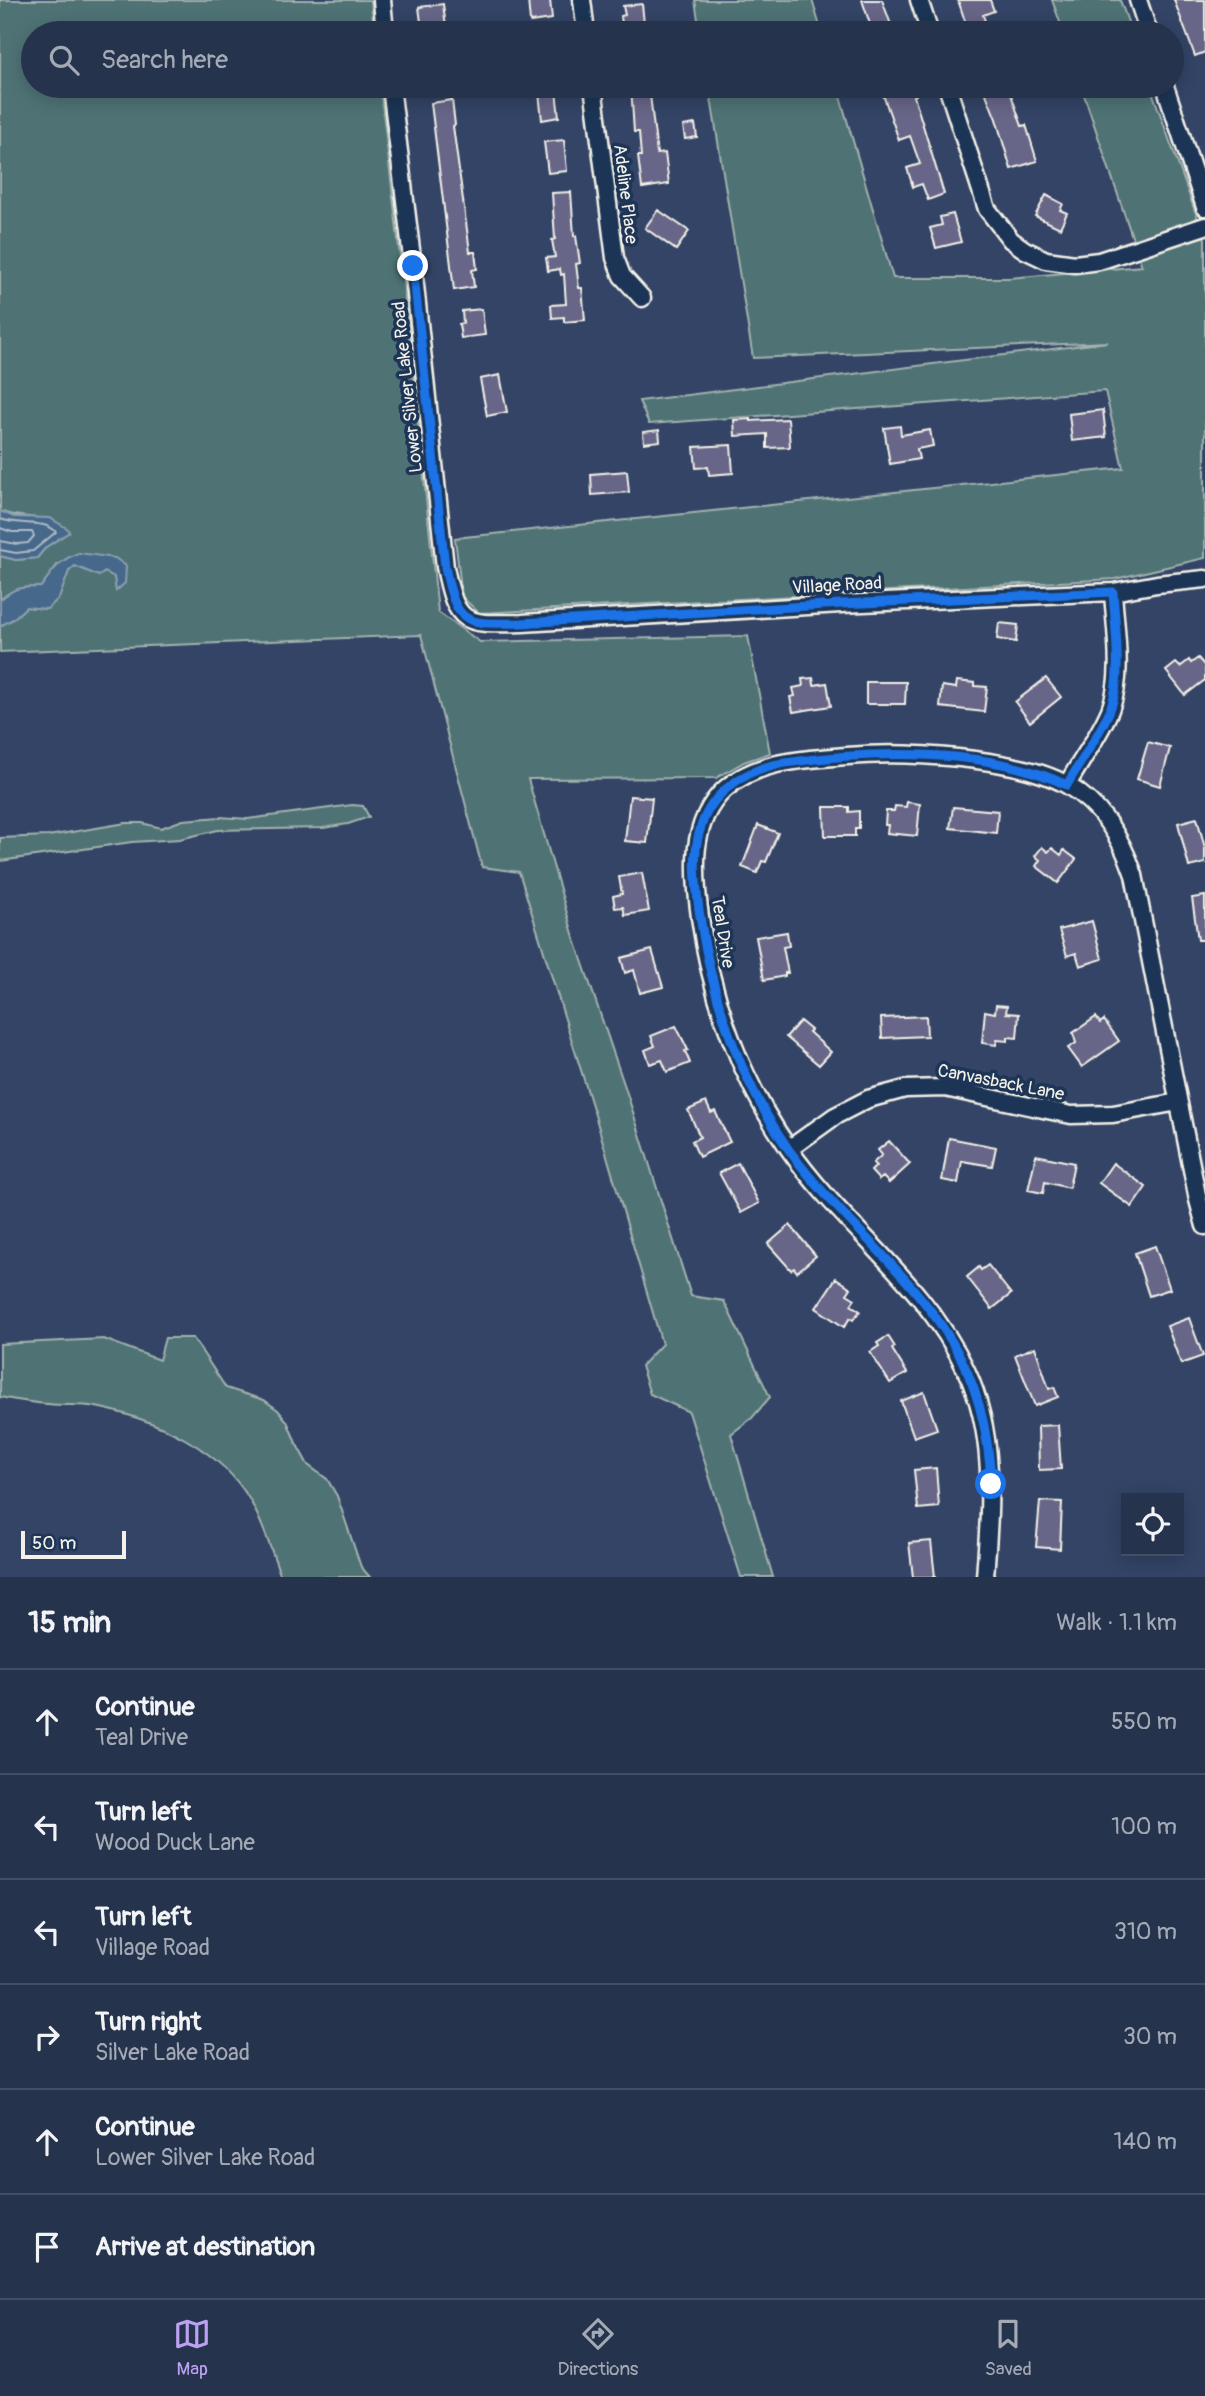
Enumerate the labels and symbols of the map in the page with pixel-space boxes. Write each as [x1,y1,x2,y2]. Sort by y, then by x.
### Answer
street label: Adeline Place [608,143,643,245]
route end [397,250,428,281]
street label: Lower Silver Lake Road [387,300,428,474]
street label: Village Road [791,572,883,599]
street label: Teal Drive [705,894,740,970]
street label: Canvasback Lane [936,1059,1066,1106]
route start [975,1468,1006,1499]
scale bar [21,1528,126,1560]

